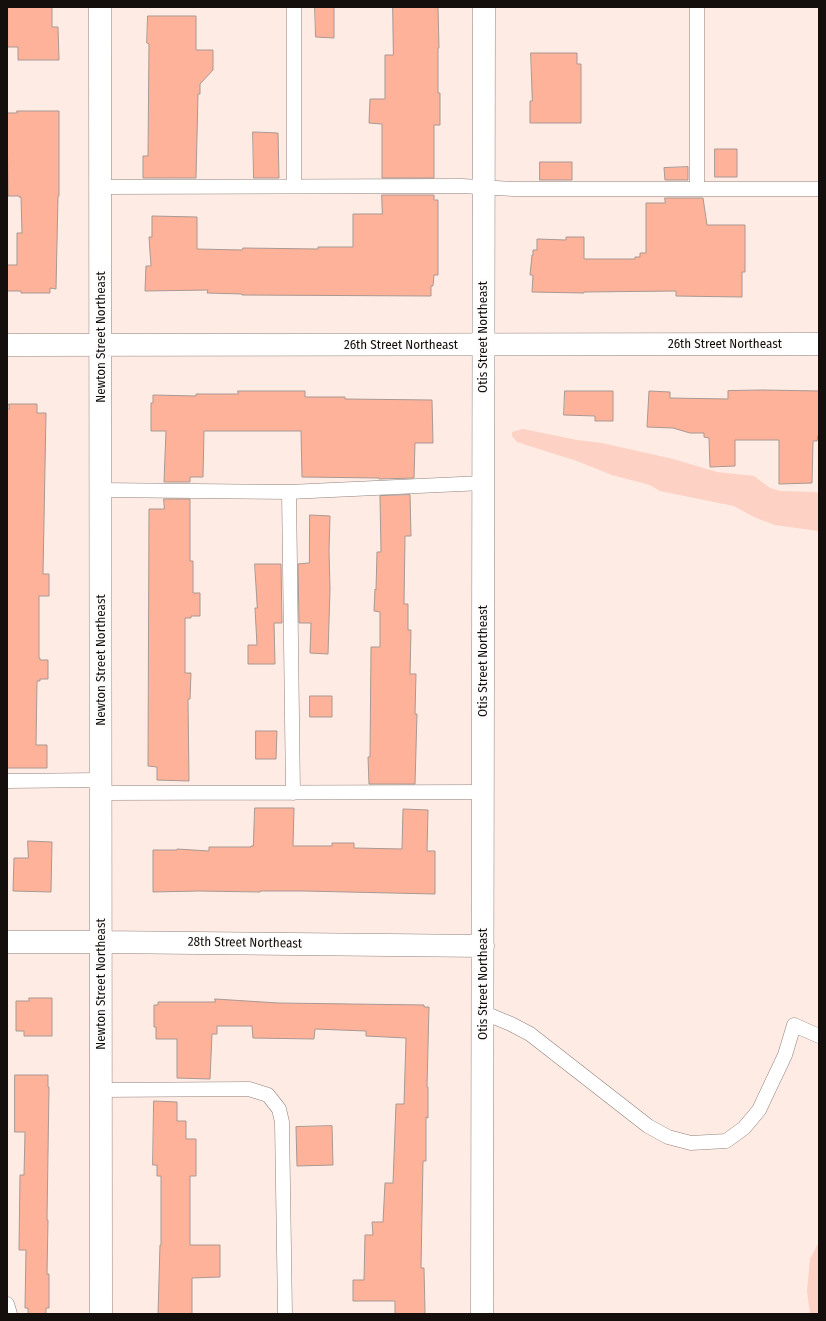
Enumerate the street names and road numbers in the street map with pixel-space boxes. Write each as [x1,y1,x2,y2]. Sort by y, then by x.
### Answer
street label: Newton Street Northeast [93,271,109,403]
street label: Otis Street Northeast [475,281,491,393]
street label: 26th Street Northeast [668,336,782,352]
street label: 26th Street Northeast [344,337,458,353]
street label: Newton Street Northeast [93,594,109,726]
street label: Otis Street Northeast [475,605,491,717]
street label: Newton Street Northeast [93,918,109,1050]
street label: Otis Street Northeast [475,928,491,1040]
street label: 28th Street Northeast [188,934,302,952]

